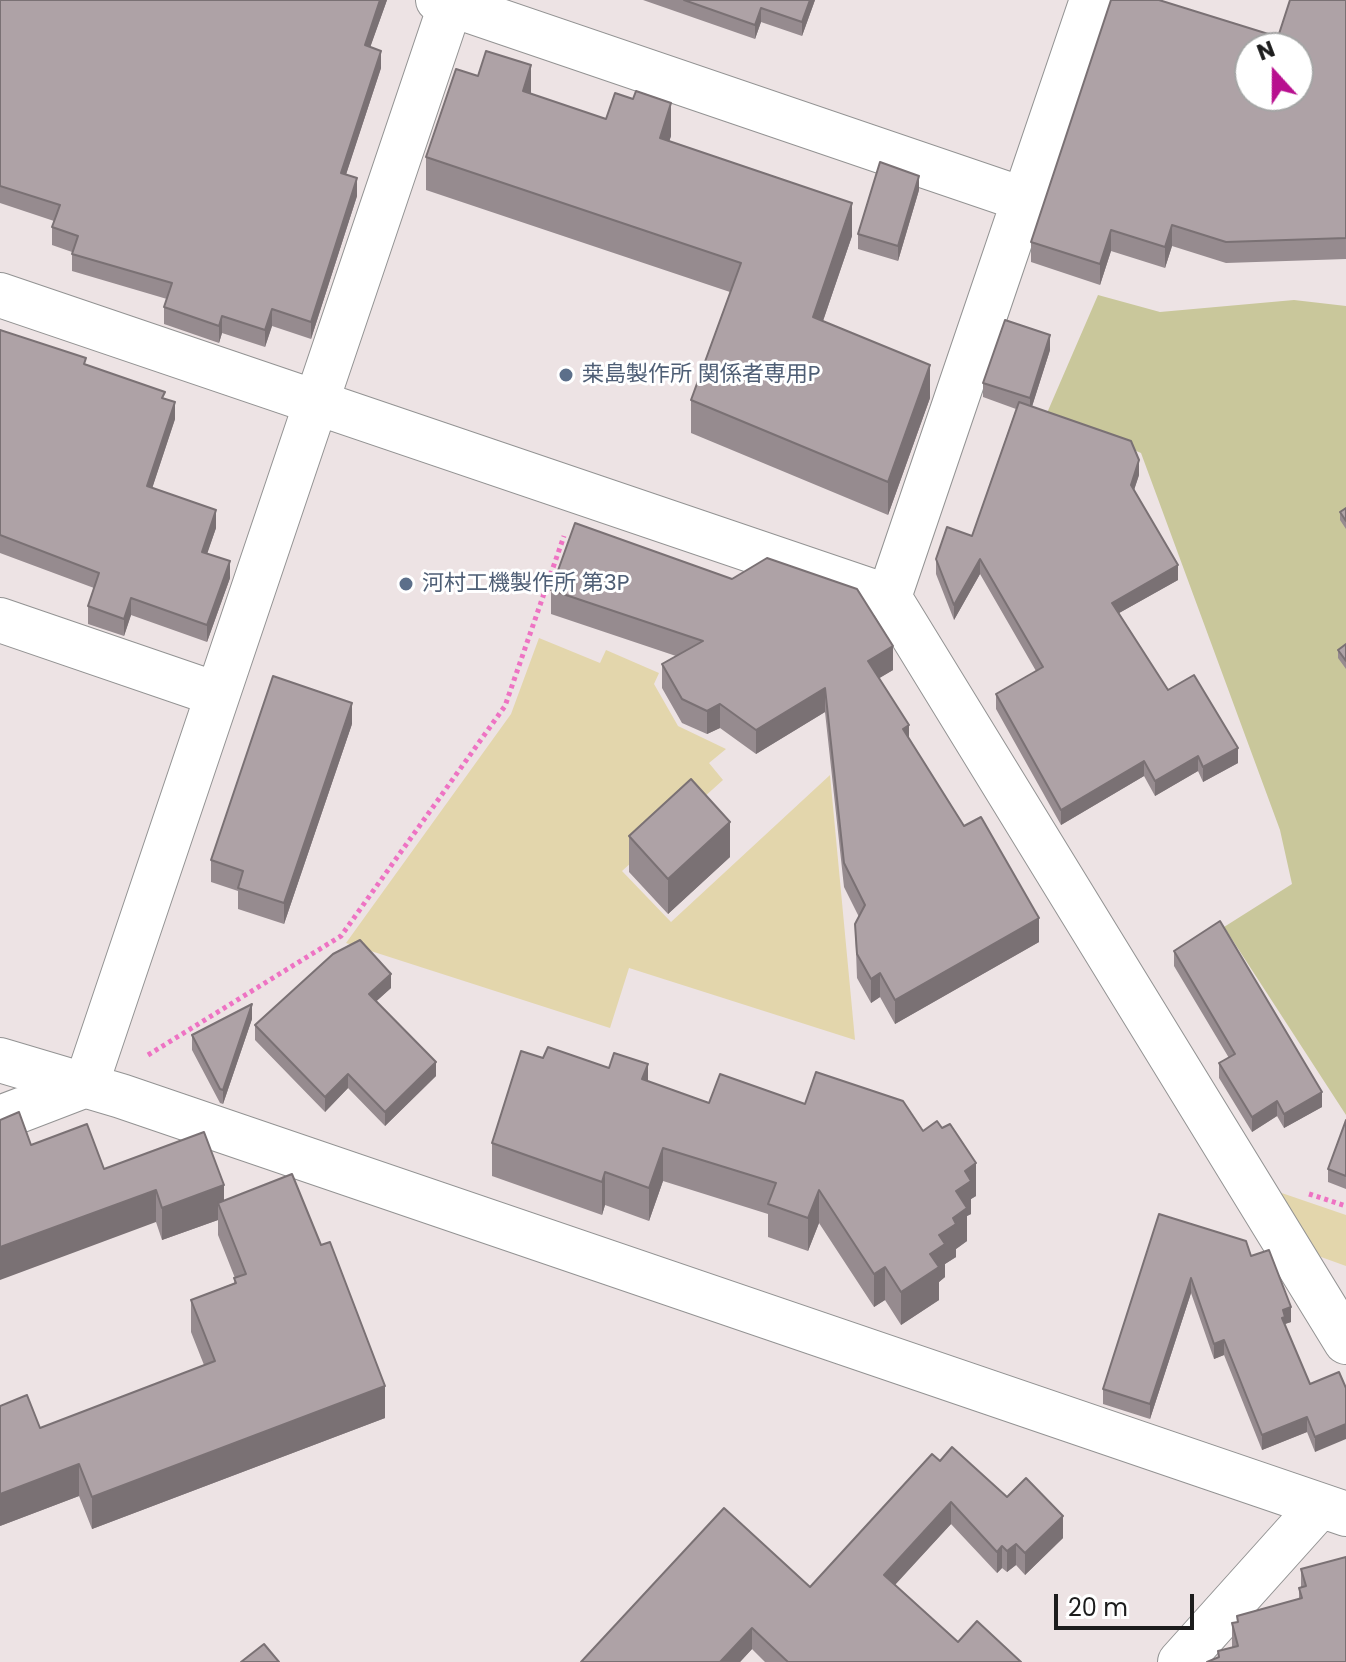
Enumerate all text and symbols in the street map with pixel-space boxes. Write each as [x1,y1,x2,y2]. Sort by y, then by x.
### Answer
north arrow [1234,32,1314,112]
text: N [1253,34,1279,68]
place label: 桒島製作所 関係者専用P [582,362,821,388]
marker: 桒島製作所 関係者専用P [557,366,575,384]
place label: 河村工機製作所 第3P [422,571,630,597]
marker: 河村工機製作所 第3P [397,575,415,593]
scale bar [1058,1578,1198,1628]
text: 20 m [1068,1591,1128,1624]

